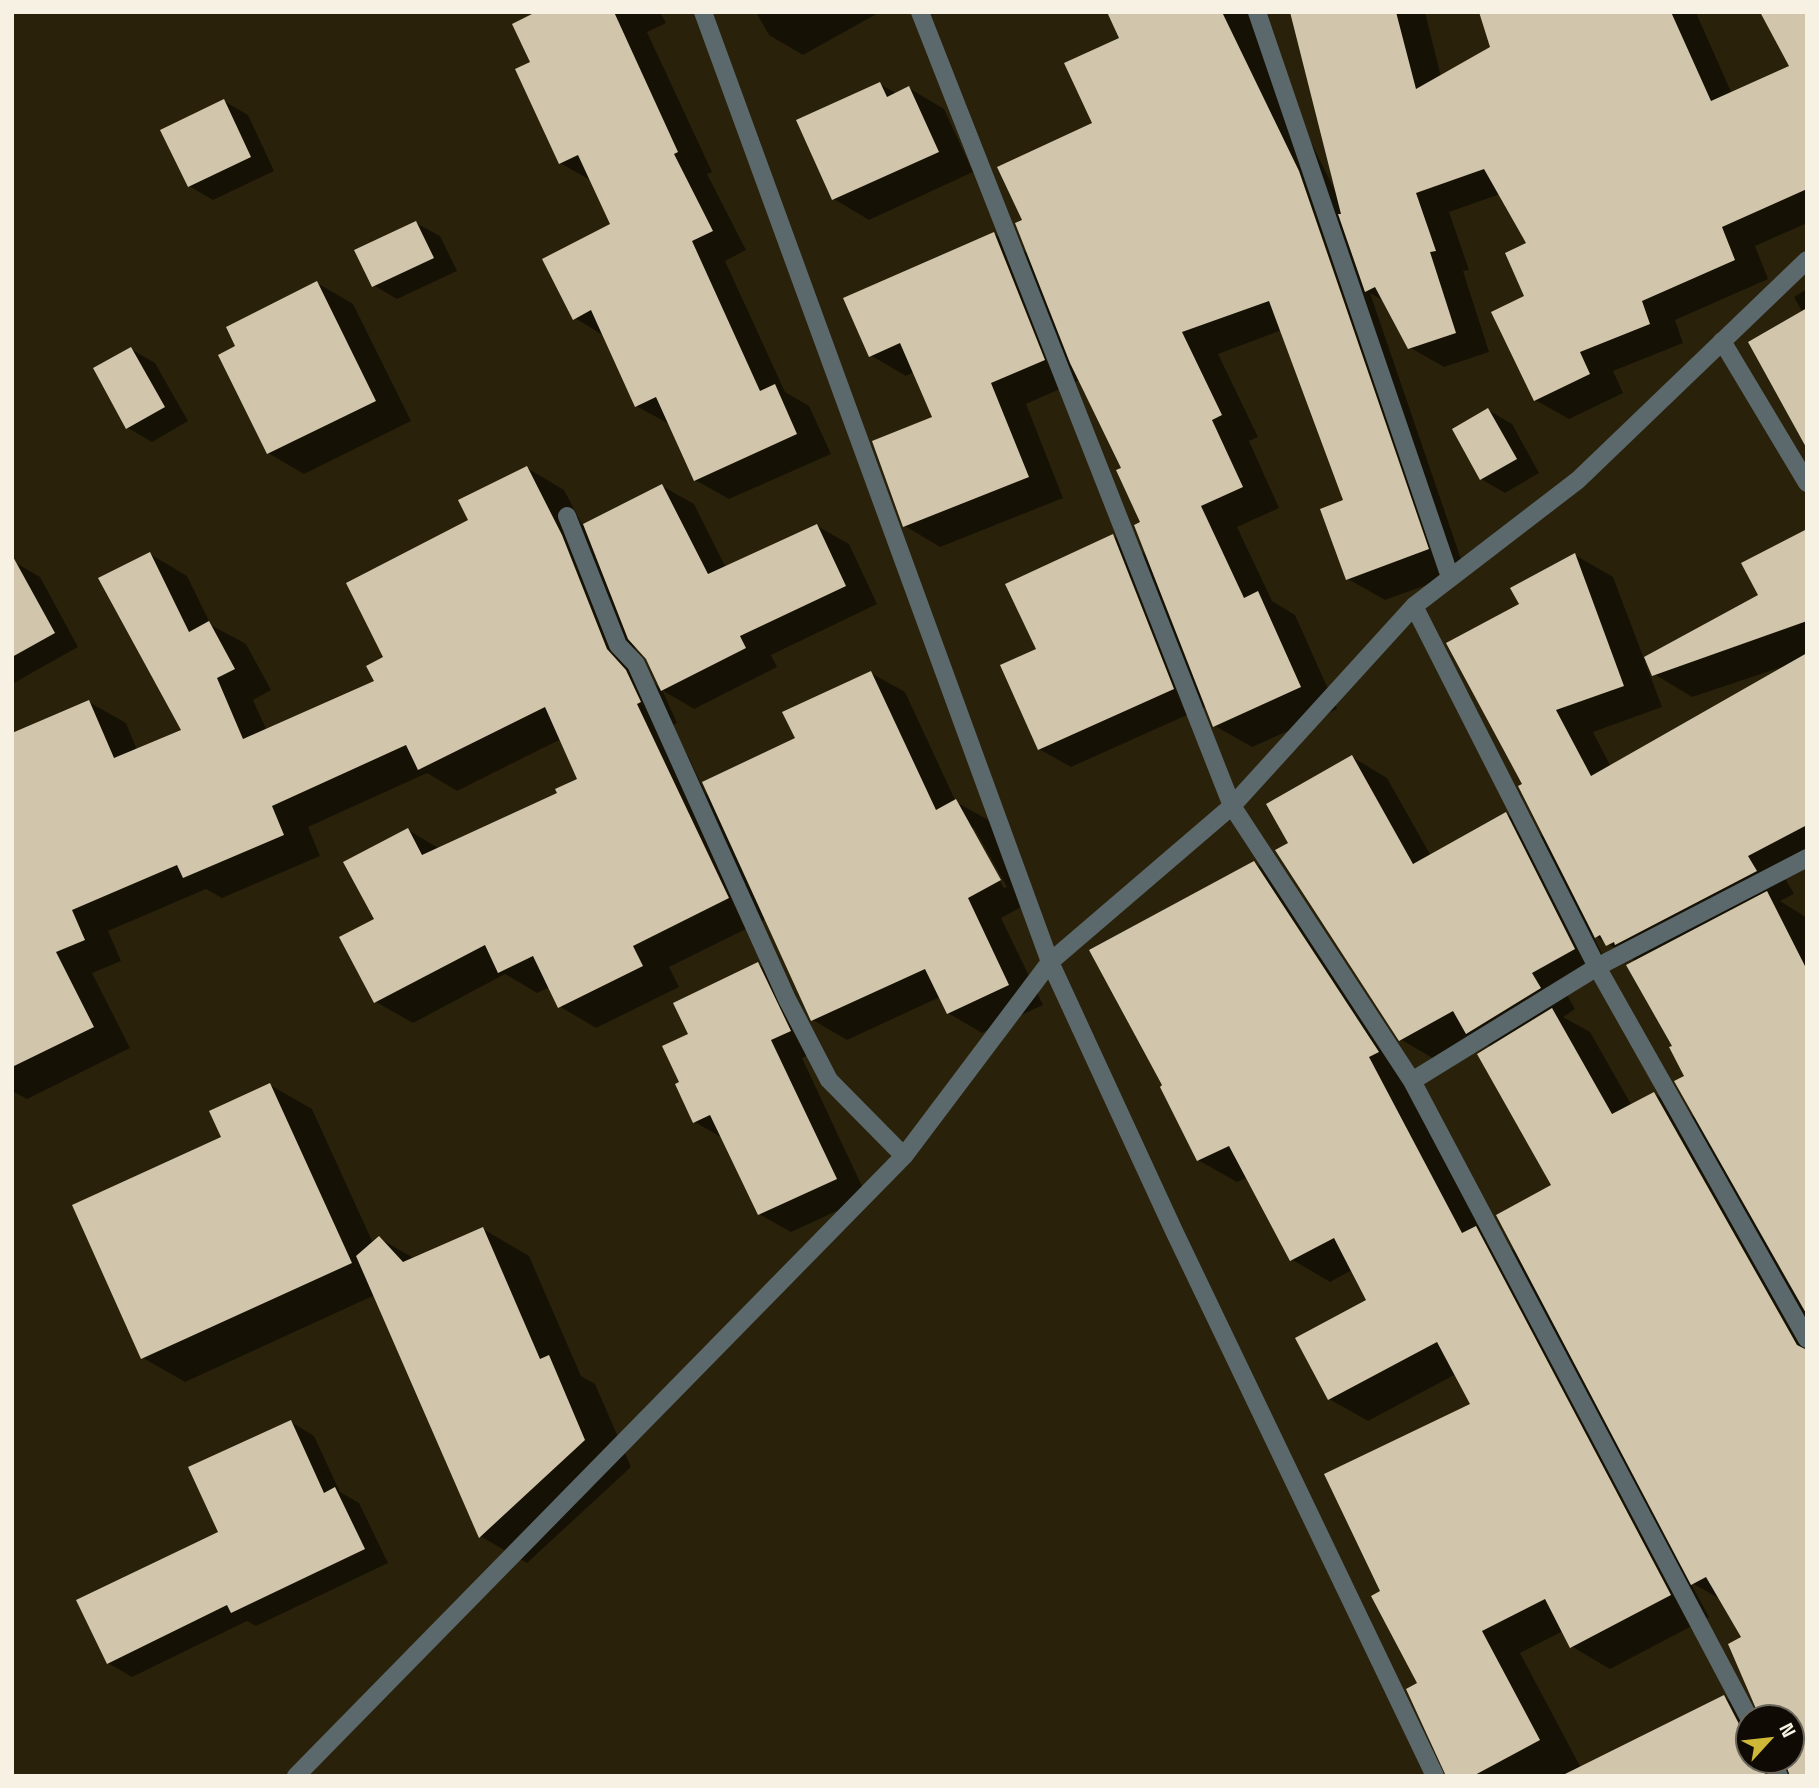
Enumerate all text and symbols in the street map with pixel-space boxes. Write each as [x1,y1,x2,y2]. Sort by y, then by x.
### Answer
north arrow [1735,1704,1805,1774]
text: N [1773,1719,1801,1741]

